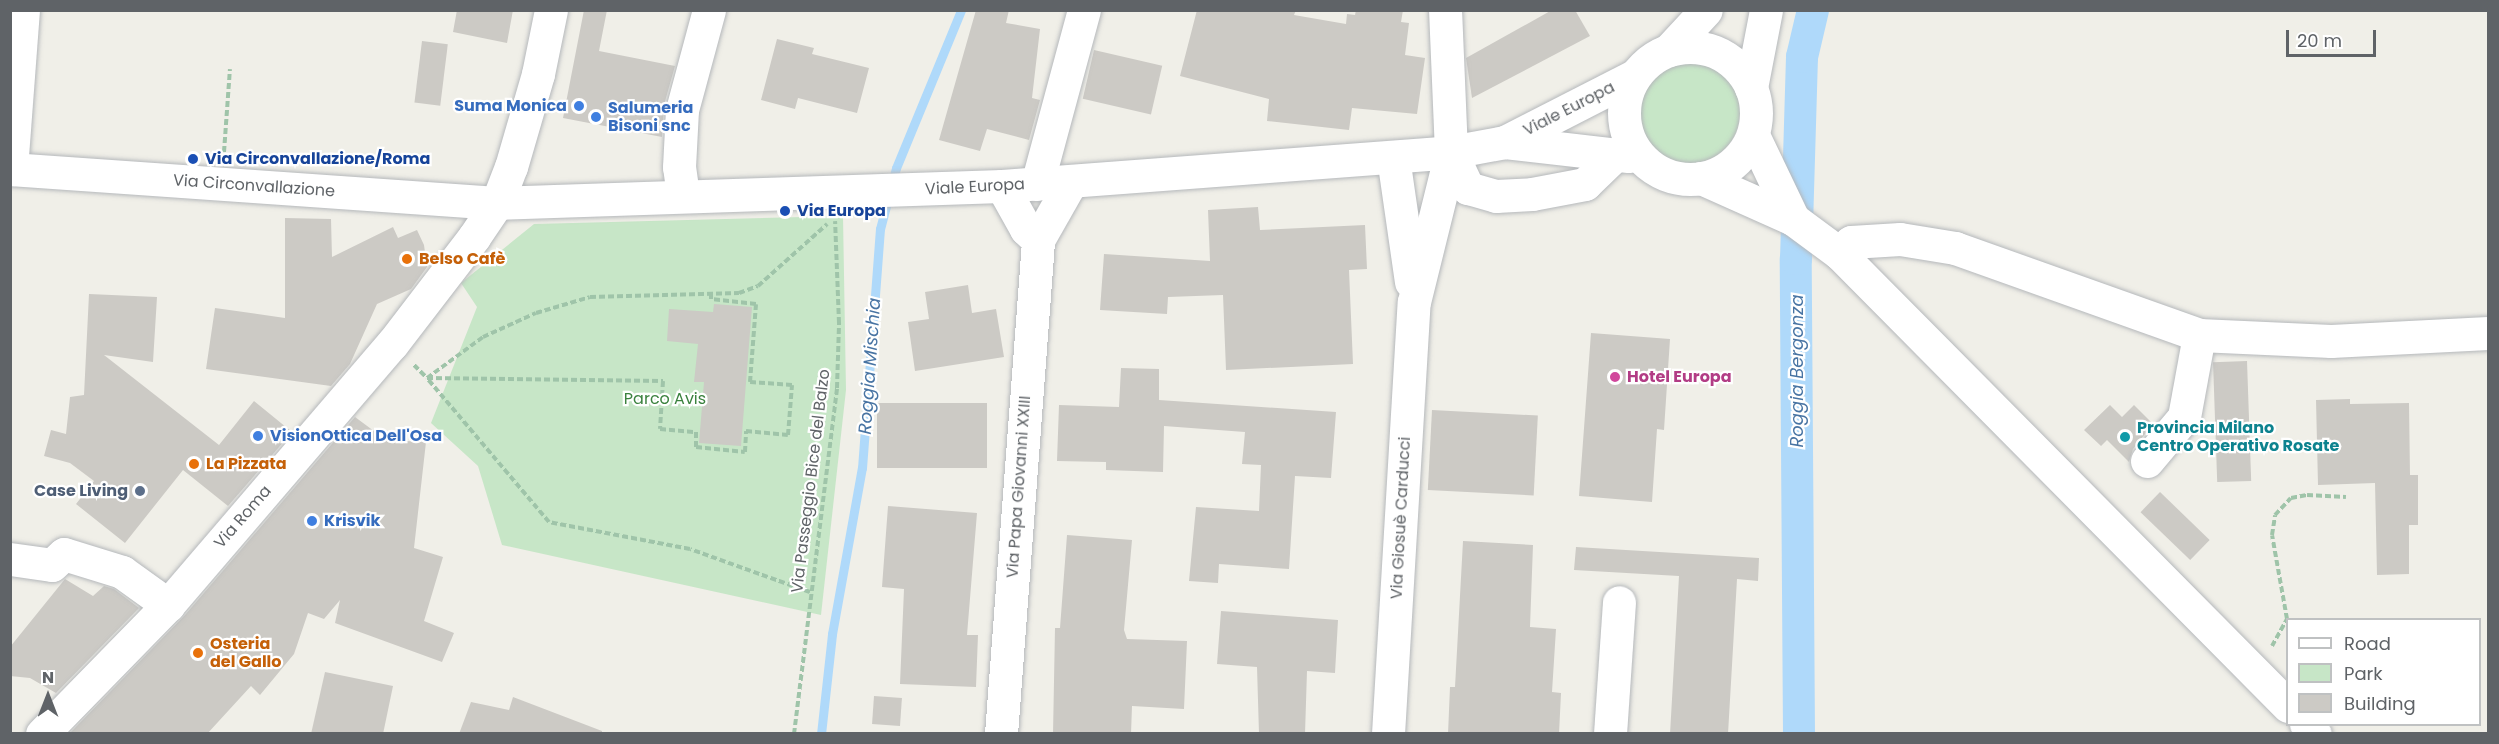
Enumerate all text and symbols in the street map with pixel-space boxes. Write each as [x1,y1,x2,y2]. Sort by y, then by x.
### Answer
scale bar [2289,18,2379,56]
text: 20 m [2297,28,2342,53]
street label: Viale Europa [1520,78,1618,140]
place label: Suma Monica [454,96,567,116]
place label: Salumeria Bisoni snc [608,98,693,136]
marker: Suma Monica [572,99,586,113]
marker: Salumeria Bisoni snc [589,110,603,124]
place label: Via Circonvallazione/Roma [205,149,430,169]
marker: Via Circonvallazione/Roma [186,152,200,166]
street label: Via Circonvallazione [172,171,336,201]
street label: Viale Europa [925,175,1025,199]
place label: Via Europa [797,201,886,221]
marker: Via Europa [778,204,792,218]
place label: Belso Cafè [419,249,505,269]
marker: Belso Cafè [400,252,414,266]
water label: Roggia Bergonza [1786,294,1808,448]
water label: Roggia Mischia [854,297,886,435]
place label: Hotel Europa [1627,367,1732,387]
street label: Via Passeggio Bice del Balzo [788,368,834,594]
marker: Hotel Europa [1608,370,1622,384]
park label: Parco Avis [624,389,706,409]
street label: Via Papa Giovanni XXIII [1003,395,1035,579]
place label: Provincia Milano Centro Operativo Rosate [2137,418,2339,456]
place label: VisionOttica Dell'Osa [270,426,442,446]
marker: VisionOttica Dell'Osa [251,429,265,443]
marker: Provincia Milano Centro Operativo Rosate [2118,430,2132,444]
street label: Via Giosuè Carducci [1387,436,1415,600]
place label: La Pizzata [206,454,287,474]
marker: La Pizzata [187,457,201,471]
place label: Case Living [34,481,128,501]
street label: Via Roma [210,482,276,552]
marker: Case Living [133,484,147,498]
place label: Krisvik [324,511,380,531]
marker: Krisvik [305,514,319,528]
legend [2286,618,2481,726]
text: Road [2344,631,2391,656]
place label: Osteria del Gallo [210,634,282,672]
marker: Osteria del Gallo [191,646,205,660]
text: Park [2344,661,2383,686]
north arrow [18,666,78,726]
text: N [42,666,54,689]
text: Building [2344,691,2416,716]

